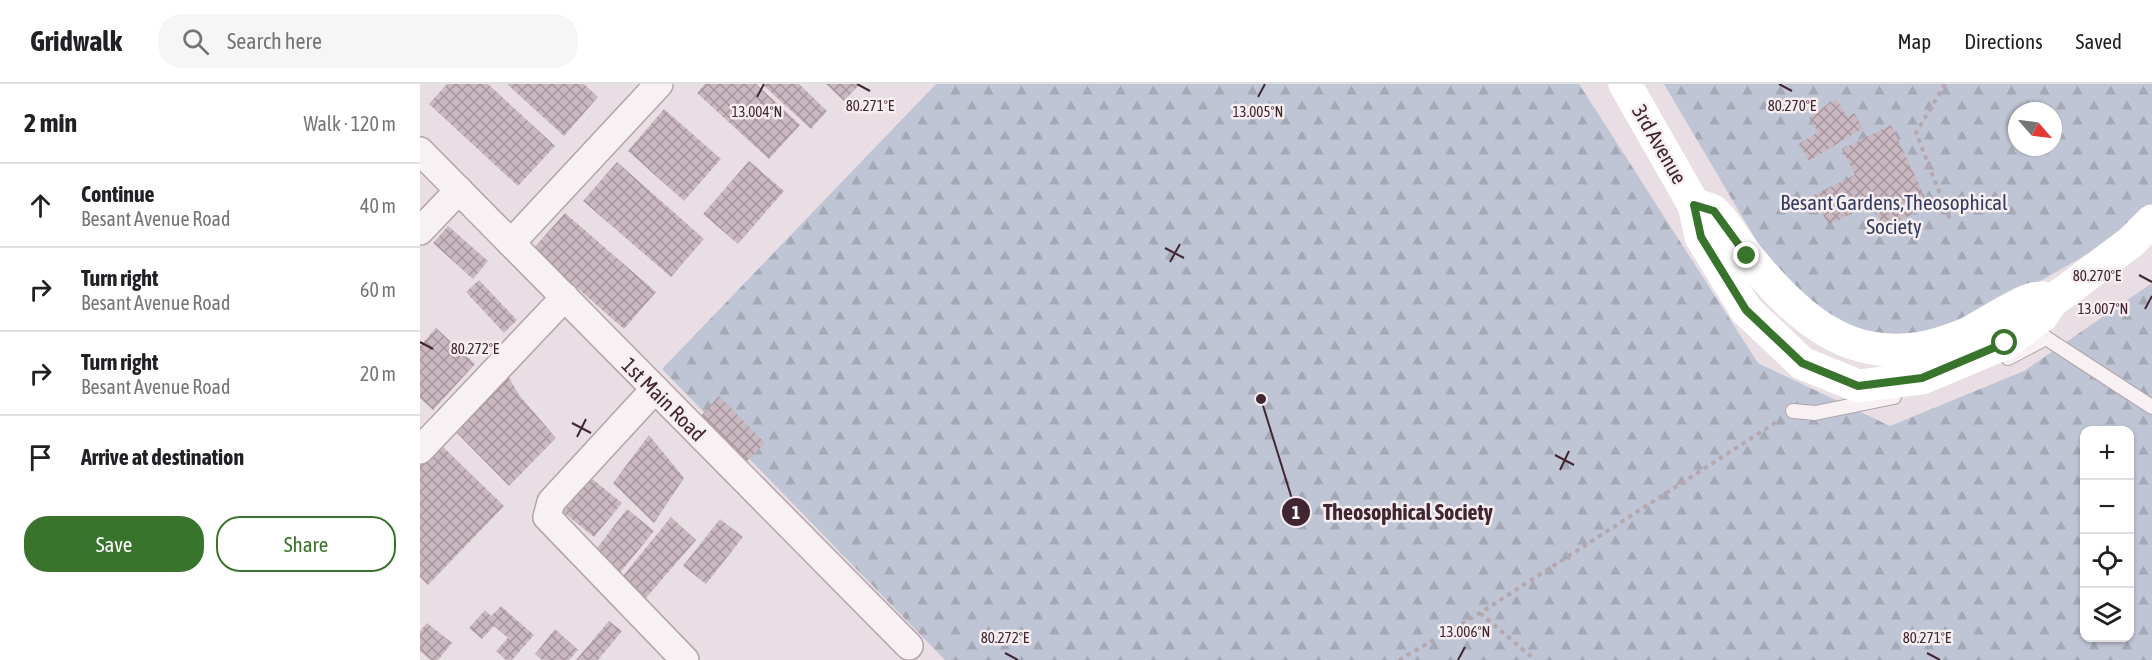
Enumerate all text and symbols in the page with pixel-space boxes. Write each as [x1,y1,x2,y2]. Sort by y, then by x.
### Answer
search box [158,14,578,68]
text: Gridwalk [30,25,122,57]
icon: search [179,25,212,58]
text: Search here [227,28,322,54]
text: Map [1897,29,1931,53]
text: Directions [1964,29,2043,53]
text: Saved [2076,29,2122,53]
text: 80.271°E [846,97,895,114]
text: 80.270°E [1768,97,1817,114]
street label: 3rd Avenue [1628,100,1692,188]
north arrow [2008,102,2062,156]
text: 13.004°N [732,103,782,120]
text: 13.005°N [1233,103,1283,120]
text: 2 min [24,108,77,138]
text: Walk · 120 m [304,112,396,135]
text: Continue [81,181,155,207]
icon: ahead [24,189,57,222]
park label: Besant Gardens,Theosophical Society [1780,190,2008,238]
text: 40 m [360,194,396,217]
text: Besant Avenue Road [81,207,230,230]
route end [1733,242,1759,268]
text: Turn right [81,265,158,291]
text: 80.270°E [2073,267,2122,284]
icon: right [24,273,57,306]
text: 60 m [360,278,396,301]
text: Besant Avenue Road [81,291,230,314]
text: 13.007°N [2078,300,2128,317]
route start [1991,329,2017,355]
text: 80.272°E [451,340,500,357]
text: Turn right [81,349,158,375]
street label: 1st Main Road [617,352,711,446]
icon: right [24,357,57,390]
text: 20 m [360,362,396,385]
text: Besant Avenue Road [81,375,230,398]
map controls [2080,426,2134,642]
button: + [2080,426,2134,480]
icon: arrive [24,441,57,474]
text: Arrive at destination [81,444,244,470]
button: − [2080,480,2134,534]
callout: Theosophical Society [1281,492,1505,532]
text: Theosophical Society [1323,499,1493,525]
text: 1 [1292,502,1300,523]
button: Save [24,516,204,572]
button: Share [216,516,396,572]
button: locate [2080,534,2134,588]
button: layers [2080,588,2134,642]
text: 13.006°N [1440,623,1490,640]
text: 80.272°E [981,629,1030,646]
text: 80.271°E [1903,629,1952,646]

